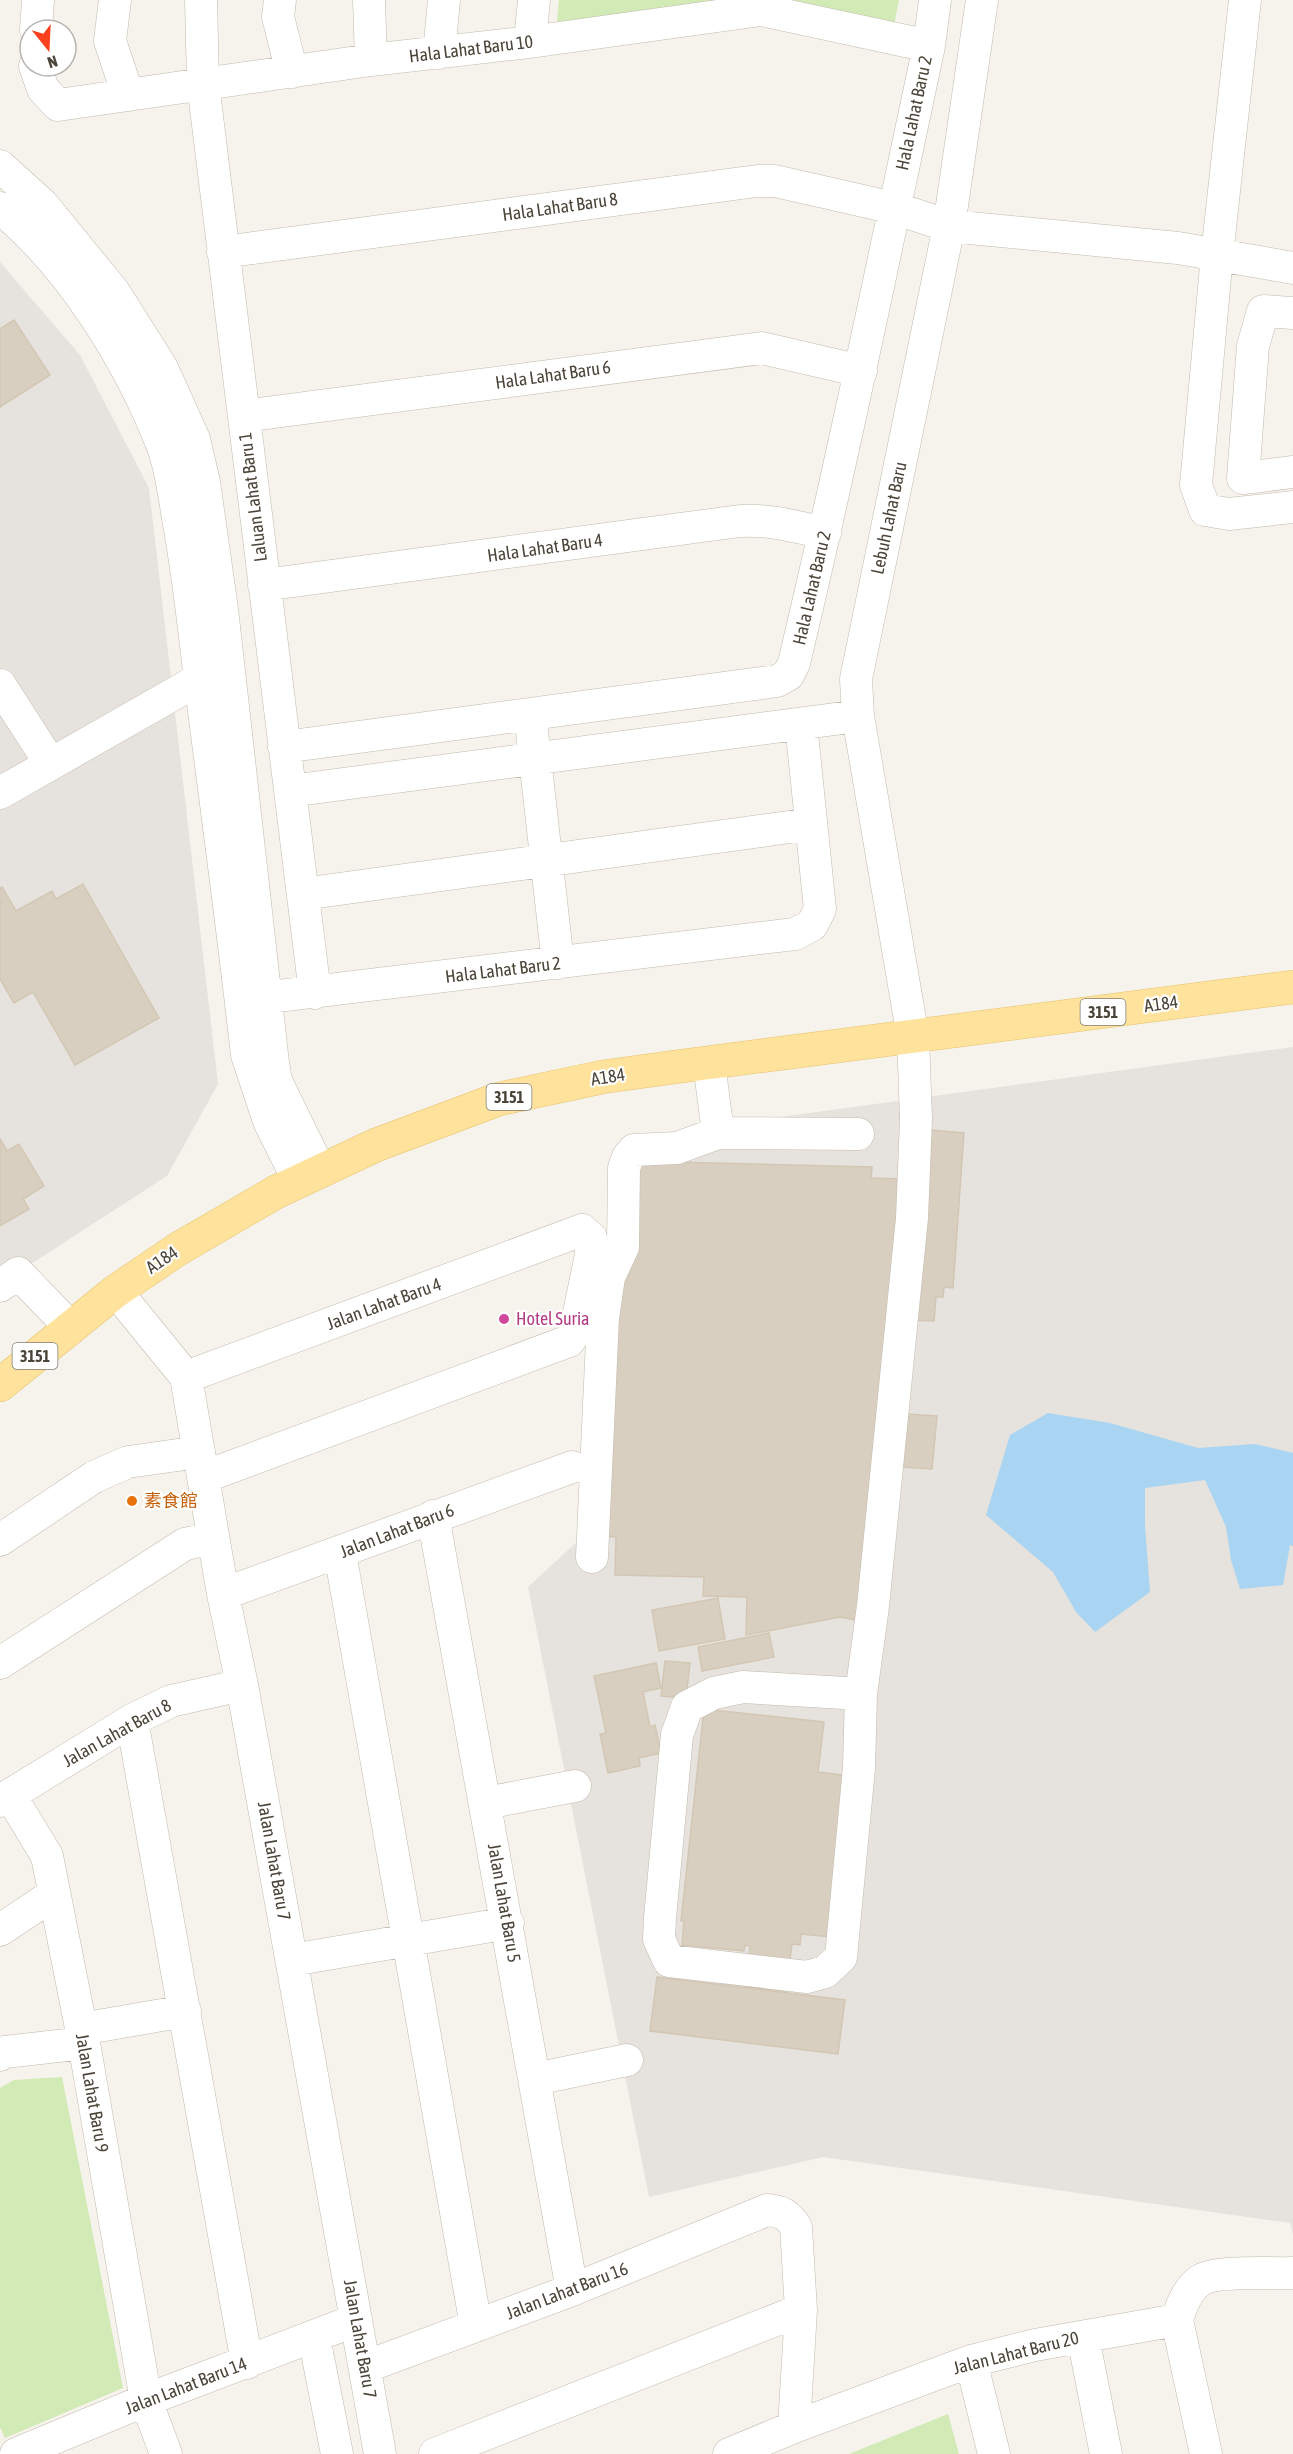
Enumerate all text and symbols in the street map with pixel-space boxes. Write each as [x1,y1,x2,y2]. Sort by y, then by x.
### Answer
north arrow [18,18,78,78]
street label: Hala Lahat Baru 10 [408,30,534,67]
text: N [45,52,60,72]
street label: Hala Lahat Baru 2 [891,54,936,172]
street label: Hala Lahat Baru 8 [501,188,619,225]
street label: Hala Lahat Baru 6 [494,356,612,393]
street label: Laluan Lahat Baru 1 [234,431,271,563]
street label: Lebuh Lahat Baru [866,460,911,576]
street label: Hala Lahat Baru 4 [486,529,604,566]
street label: Hala Lahat Baru 2 [788,529,835,647]
street label: Hala Lahat Baru 2 [444,952,562,987]
street label: A184 [1143,991,1179,1016]
road number: 3151 [1080,999,1126,1025]
street label: A184 [589,1063,626,1090]
road number: 3151 [486,1084,532,1110]
street label: A184 [142,1241,182,1278]
street label: Jalan Lahat Baru 4 [324,1273,444,1334]
place label: Hotel Suria [516,1308,589,1329]
marker: Hotel Suria [497,1312,511,1326]
road number: 3151 [12,1343,57,1369]
place label: 素食館 [144,1490,198,1511]
marker: 素食館 [125,1494,139,1508]
street label: Jalan Lahat Baru 6 [337,1499,457,1562]
street label: Jalan Lahat Baru 8 [59,1694,174,1771]
street label: Jalan Lahat Baru 7 [254,1800,295,1922]
street label: Jalan Lahat Baru 5 [484,1842,525,1964]
street label: Jalan Lahat Baru 9 [72,2032,113,2154]
street label: Jalan Lahat Baru 16 [503,2258,631,2323]
street label: Jalan Lahat Baru 7 [340,2278,381,2400]
street label: Jalan Lahat Baru 20 [951,2327,1081,2378]
street label: Jalan Lahat Baru 14 [122,2353,250,2418]

